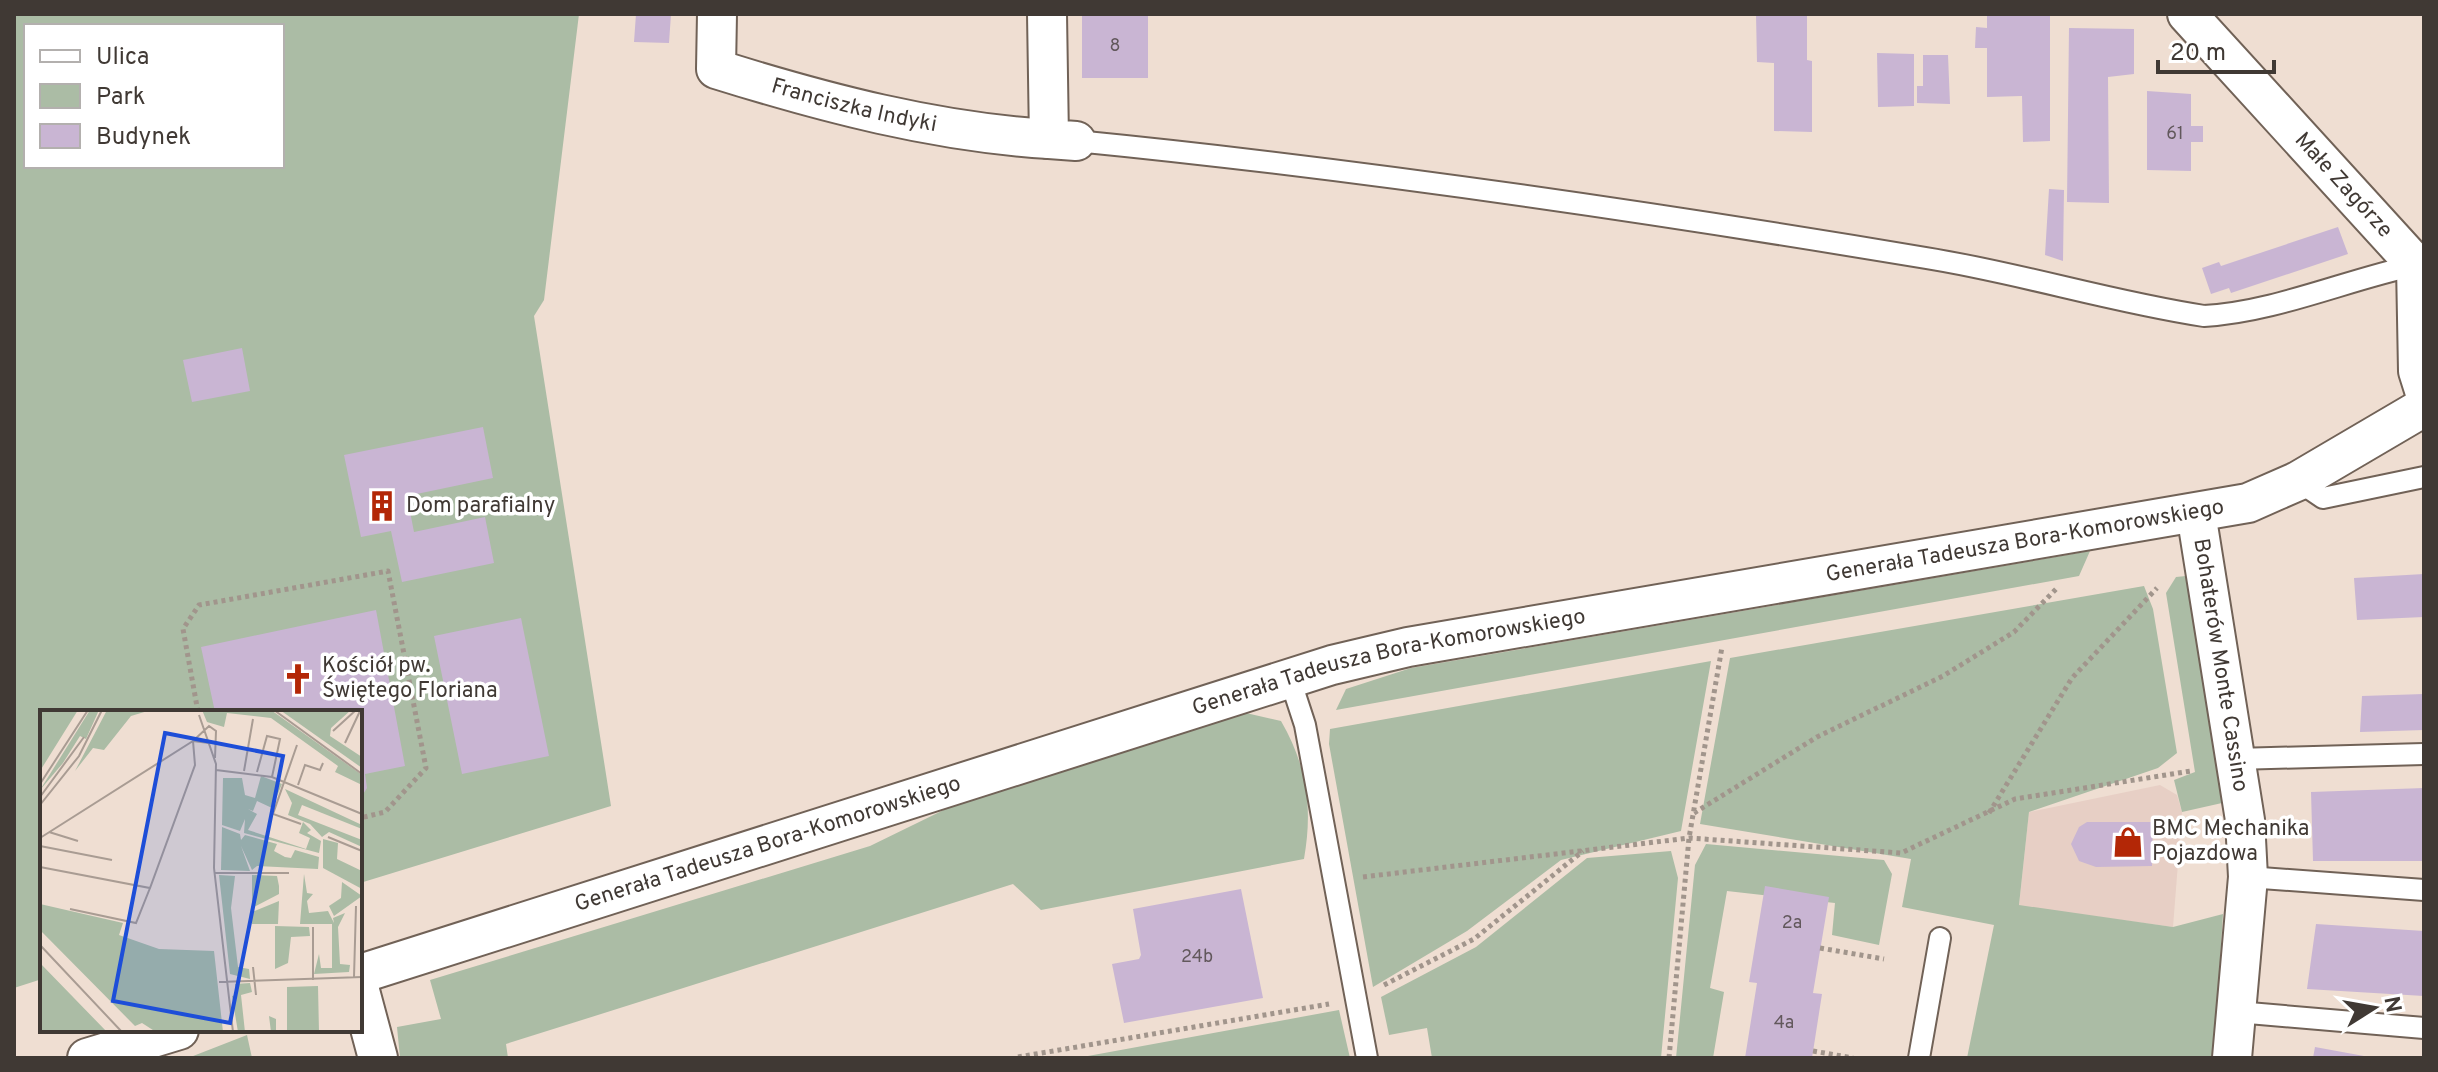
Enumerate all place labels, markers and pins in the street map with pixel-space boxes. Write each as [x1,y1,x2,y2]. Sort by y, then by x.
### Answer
building icon: Dom parafialny [365,489,399,523]
place label: Dom parafialny [406,493,555,520]
place label: Kościół pw. Świętego Floriana [322,653,498,705]
church icon: Kościół pw. Świętego Floriana [281,662,315,696]
place label: BMC Mechanika Pojazdowa [2152,816,2309,868]
shop icon: BMC Mechanika Pojazdowa [2111,825,2145,859]

